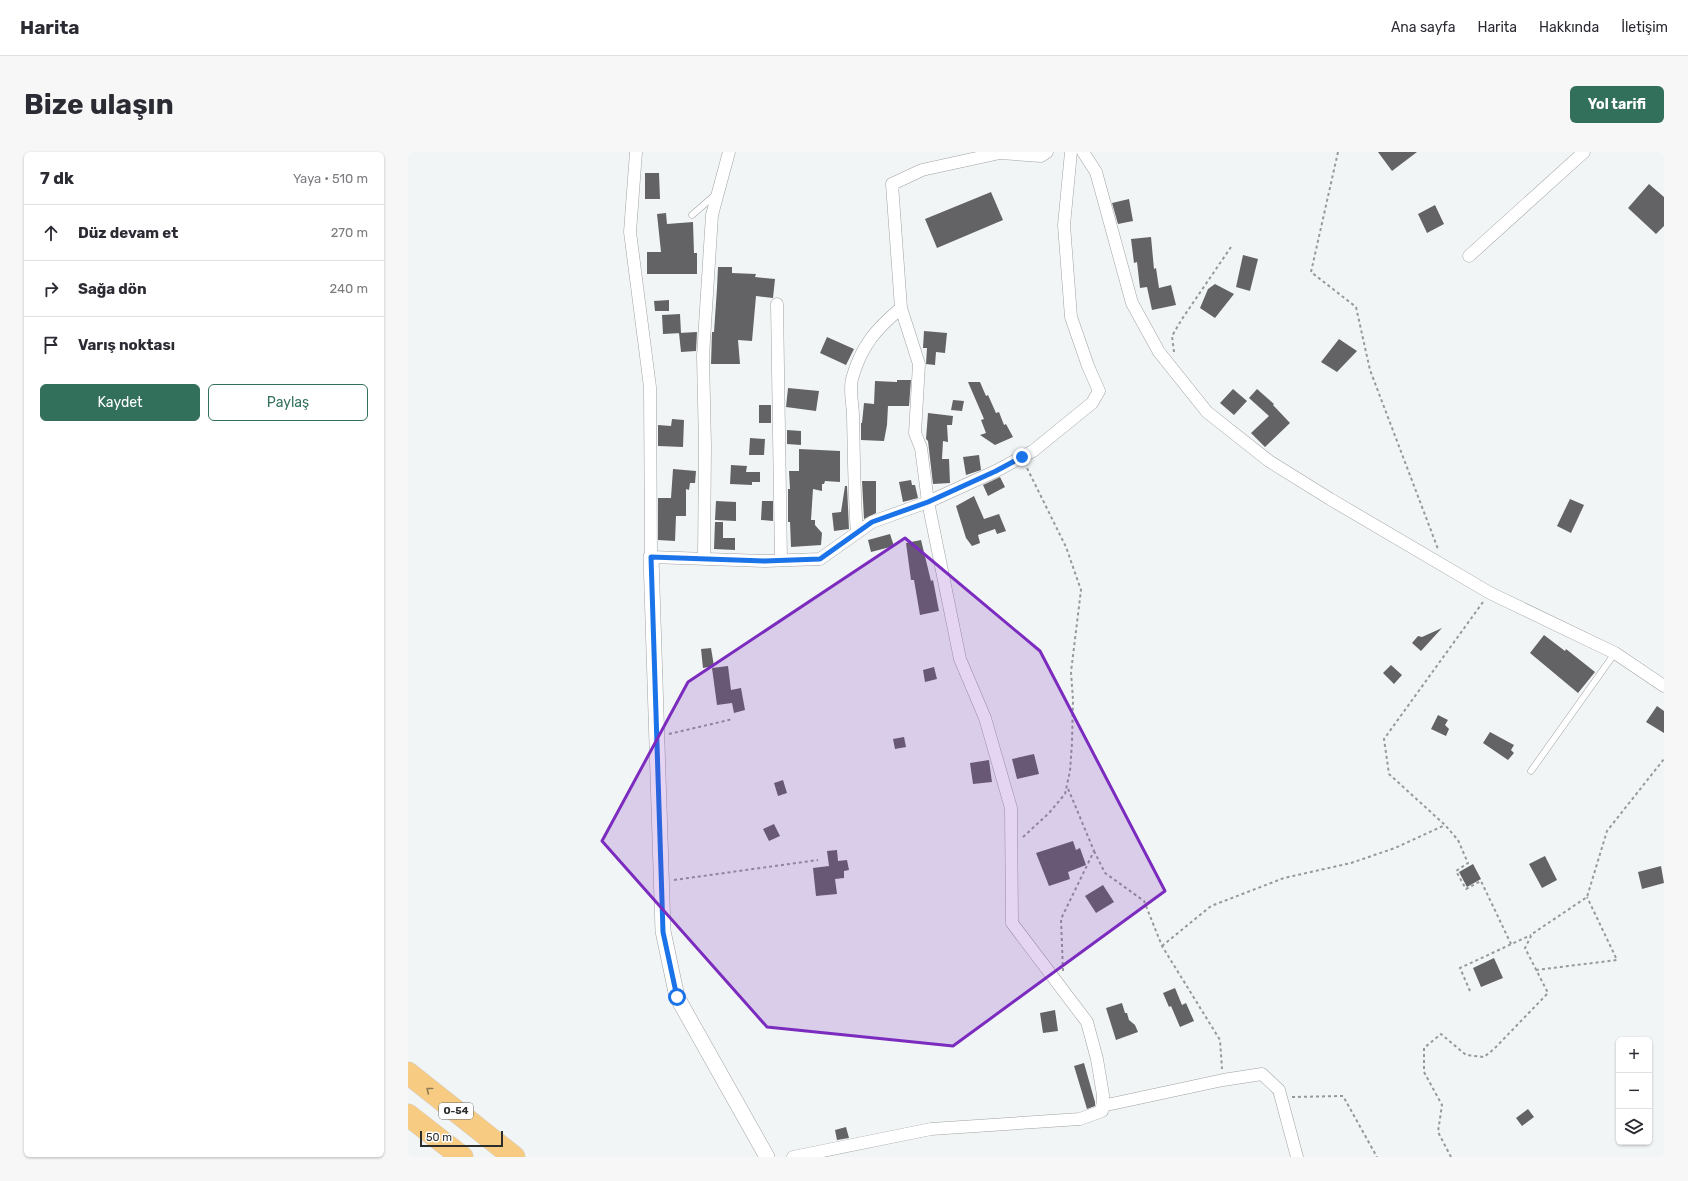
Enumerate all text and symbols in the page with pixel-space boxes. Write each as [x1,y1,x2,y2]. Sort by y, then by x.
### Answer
text: Harita [20,16,80,39]
text: Ana sayfa [1391,19,1455,36]
text: Harita [1477,19,1517,36]
text: Hakkında [1539,19,1599,36]
text: İletişim [1621,19,1668,36]
button: Yol tarifi [1570,86,1664,123]
text: Bize ulaşın [24,88,174,121]
text: 7 dk [40,168,74,188]
text: Yaya · 510 m [293,171,368,186]
icon: ahead [40,222,62,244]
text: Düz devam et [78,224,178,242]
text: 270 m [331,225,368,240]
icon: right [40,278,62,300]
text: Sağa dön [78,280,147,298]
text: 240 m [329,281,368,296]
icon: arrive [40,334,62,356]
text: Varış noktası [78,336,175,354]
button: Kaydet [40,384,200,421]
button: Paylaş [208,384,368,421]
route end [1013,448,1031,466]
route start [668,988,686,1006]
map controls [1616,1037,1652,1145]
button: + [1616,1037,1652,1073]
button: − [1616,1073,1652,1109]
one-way arrow [427,1088,434,1095]
road number: O-54 [439,1103,473,1119]
button: layers [1616,1109,1652,1145]
scale bar [420,1129,503,1148]
text: 50 m [426,1131,452,1144]

